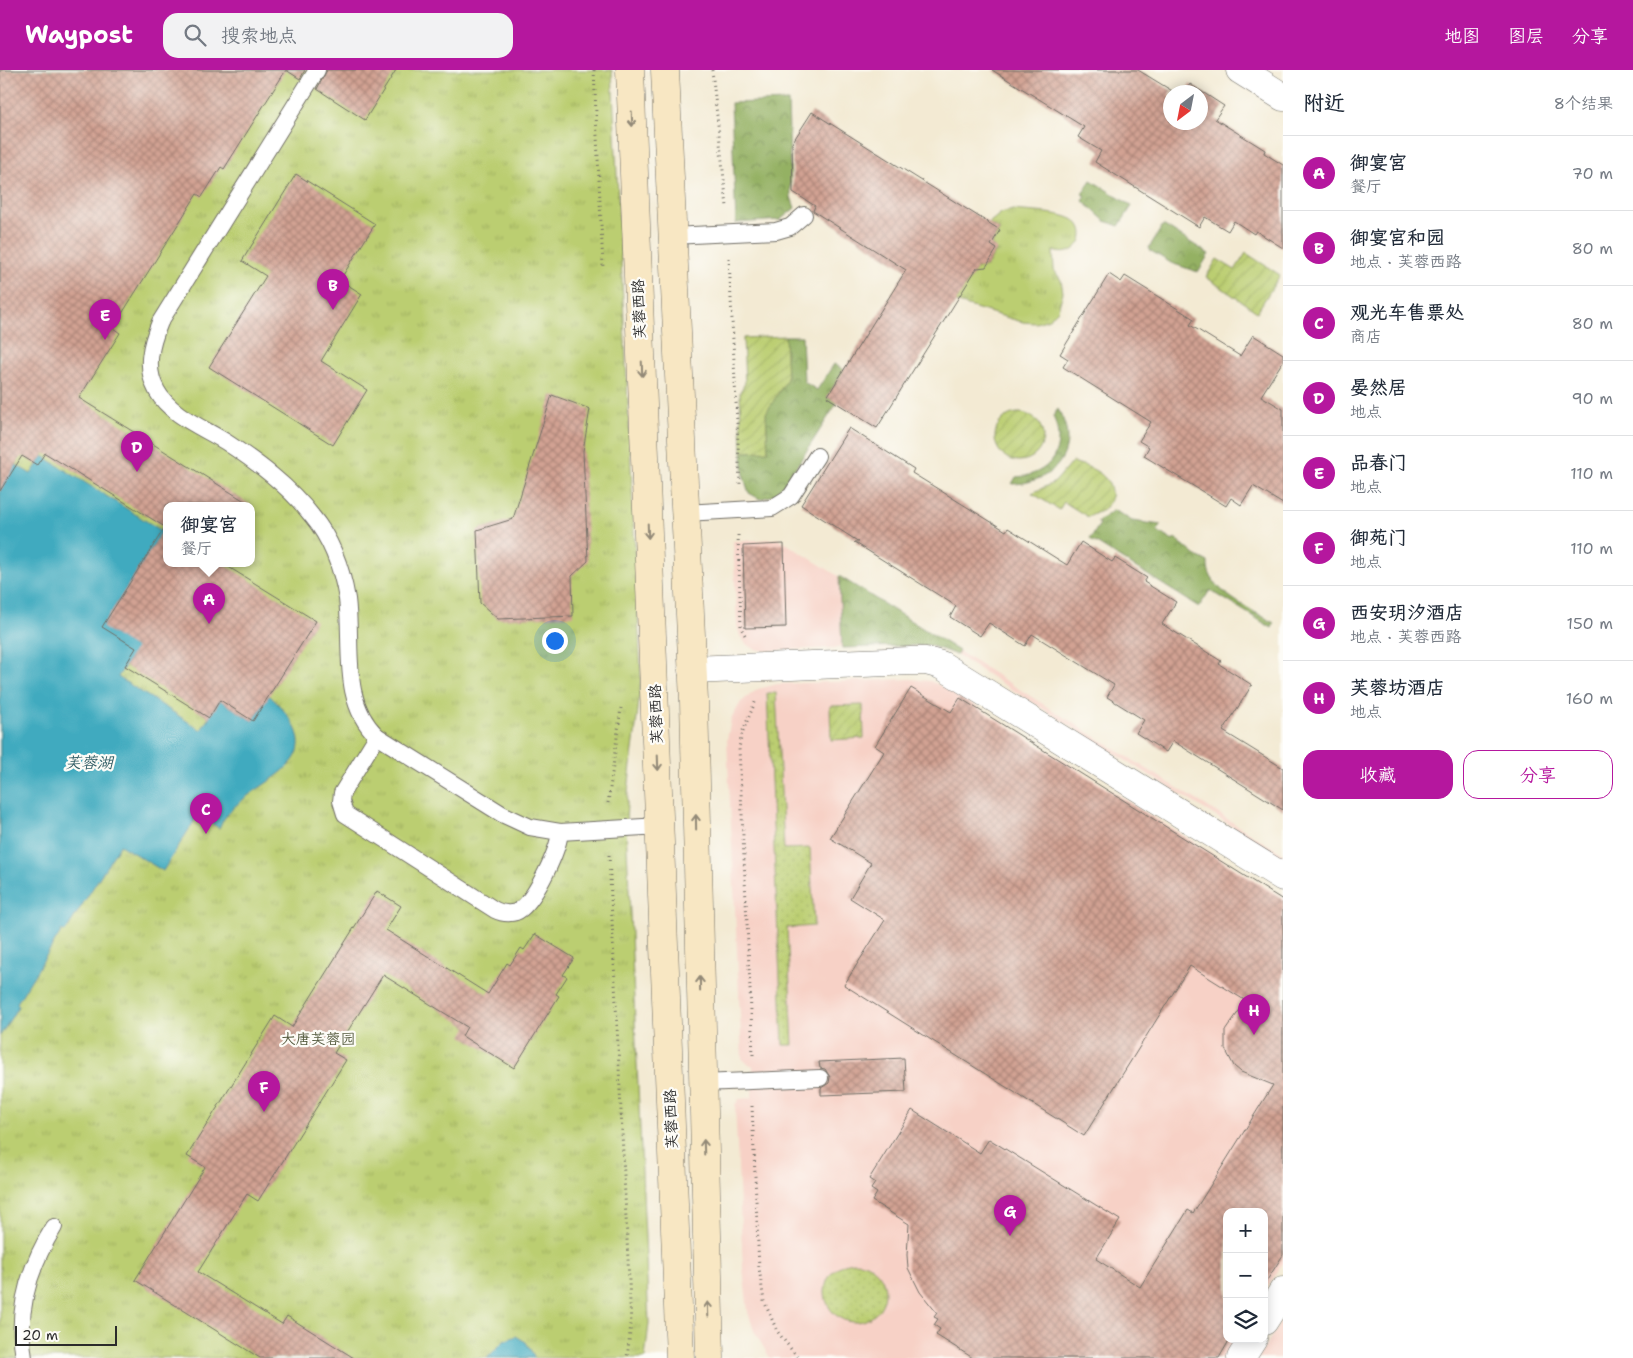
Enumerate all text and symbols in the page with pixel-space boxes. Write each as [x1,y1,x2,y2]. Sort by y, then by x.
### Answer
search box [163,13,513,58]
text: Waypost [25,19,133,51]
icon: search [181,21,209,49]
text: 搜索地点 [221,23,297,48]
text: 地图 [1444,24,1480,48]
text: 图层 [1508,24,1544,48]
text: 分享 [1572,24,1608,48]
north arrow [1163,85,1208,130]
text: 附近 [1303,89,1345,117]
text: 8个结果 [1554,93,1613,114]
one-way arrow [627,110,636,126]
text: 御宴宫 [1350,150,1407,175]
text: A [1313,163,1325,184]
text: 70 m [1572,163,1613,184]
text: 餐厅 [1350,176,1382,197]
text: 御宴宫和园 [1350,225,1445,250]
text: B [1314,238,1324,259]
text: 80 m [1572,238,1613,259]
text: 地点 · 芙蓉西路 [1350,251,1461,272]
pin: B [317,269,349,310]
street label: 芙蓉西路 [628,279,650,339]
pin: E [89,299,121,340]
text: 观光车售票处 [1350,300,1464,325]
text: C [1314,313,1324,334]
text: 80 m [1572,313,1613,334]
text: 商店 [1350,326,1382,347]
one-way arrow [637,360,646,376]
text: 晏然居 [1350,375,1407,400]
text: D [1313,388,1325,409]
text: 90 m [1572,388,1613,409]
text: 地点 [1350,401,1382,422]
pin: D [121,431,153,472]
text: 品春门 [1350,450,1407,475]
text: E [1314,463,1324,484]
text: 110 m [1570,463,1613,484]
text: 地点 [1350,476,1382,497]
popup [163,502,255,567]
text: 御宴宫 [180,512,238,537]
one-way arrow [644,523,653,539]
text: 御苑门 [1350,525,1407,550]
text: 餐厅 [180,538,213,559]
text: F [1314,538,1324,559]
text: 110 m [1570,538,1613,559]
text: 地点 [1350,551,1382,572]
pin: A [193,583,225,624]
text: 西安玥汐酒店 [1350,600,1464,625]
text: G [1313,613,1325,634]
text: 150 m [1566,613,1613,634]
text: 地点 · 芙蓉西路 [1350,626,1461,647]
your location [542,628,568,654]
text: 芙蓉坊酒店 [1350,675,1445,700]
street label: 芙蓉西路 [645,684,667,744]
text: H [1313,688,1325,709]
text: 160 m [1566,688,1613,709]
text: 地点 [1350,701,1382,722]
button: 收藏 [1303,750,1453,799]
button: 分享 [1463,750,1613,799]
water label: 芙蓉湖 [65,752,115,773]
one-way arrow [653,755,662,771]
pin: C [190,793,222,834]
one-way arrow [691,814,701,830]
one-way arrow [695,977,705,993]
pin: H [1238,994,1270,1035]
park label: 大唐芙蓉园 [280,1029,356,1049]
pin: F [248,1071,280,1112]
street label: 芙蓉西路 [660,1089,682,1149]
one-way arrow [699,1139,709,1156]
pin: G [994,1195,1026,1236]
map controls [1223,1208,1268,1343]
button: + [1223,1208,1268,1253]
button: − [1223,1253,1268,1298]
button: layers [1223,1298,1268,1343]
one-way arrow [704,1302,713,1318]
scale bar [15,1323,118,1346]
text: 20 m [22,1326,58,1344]

